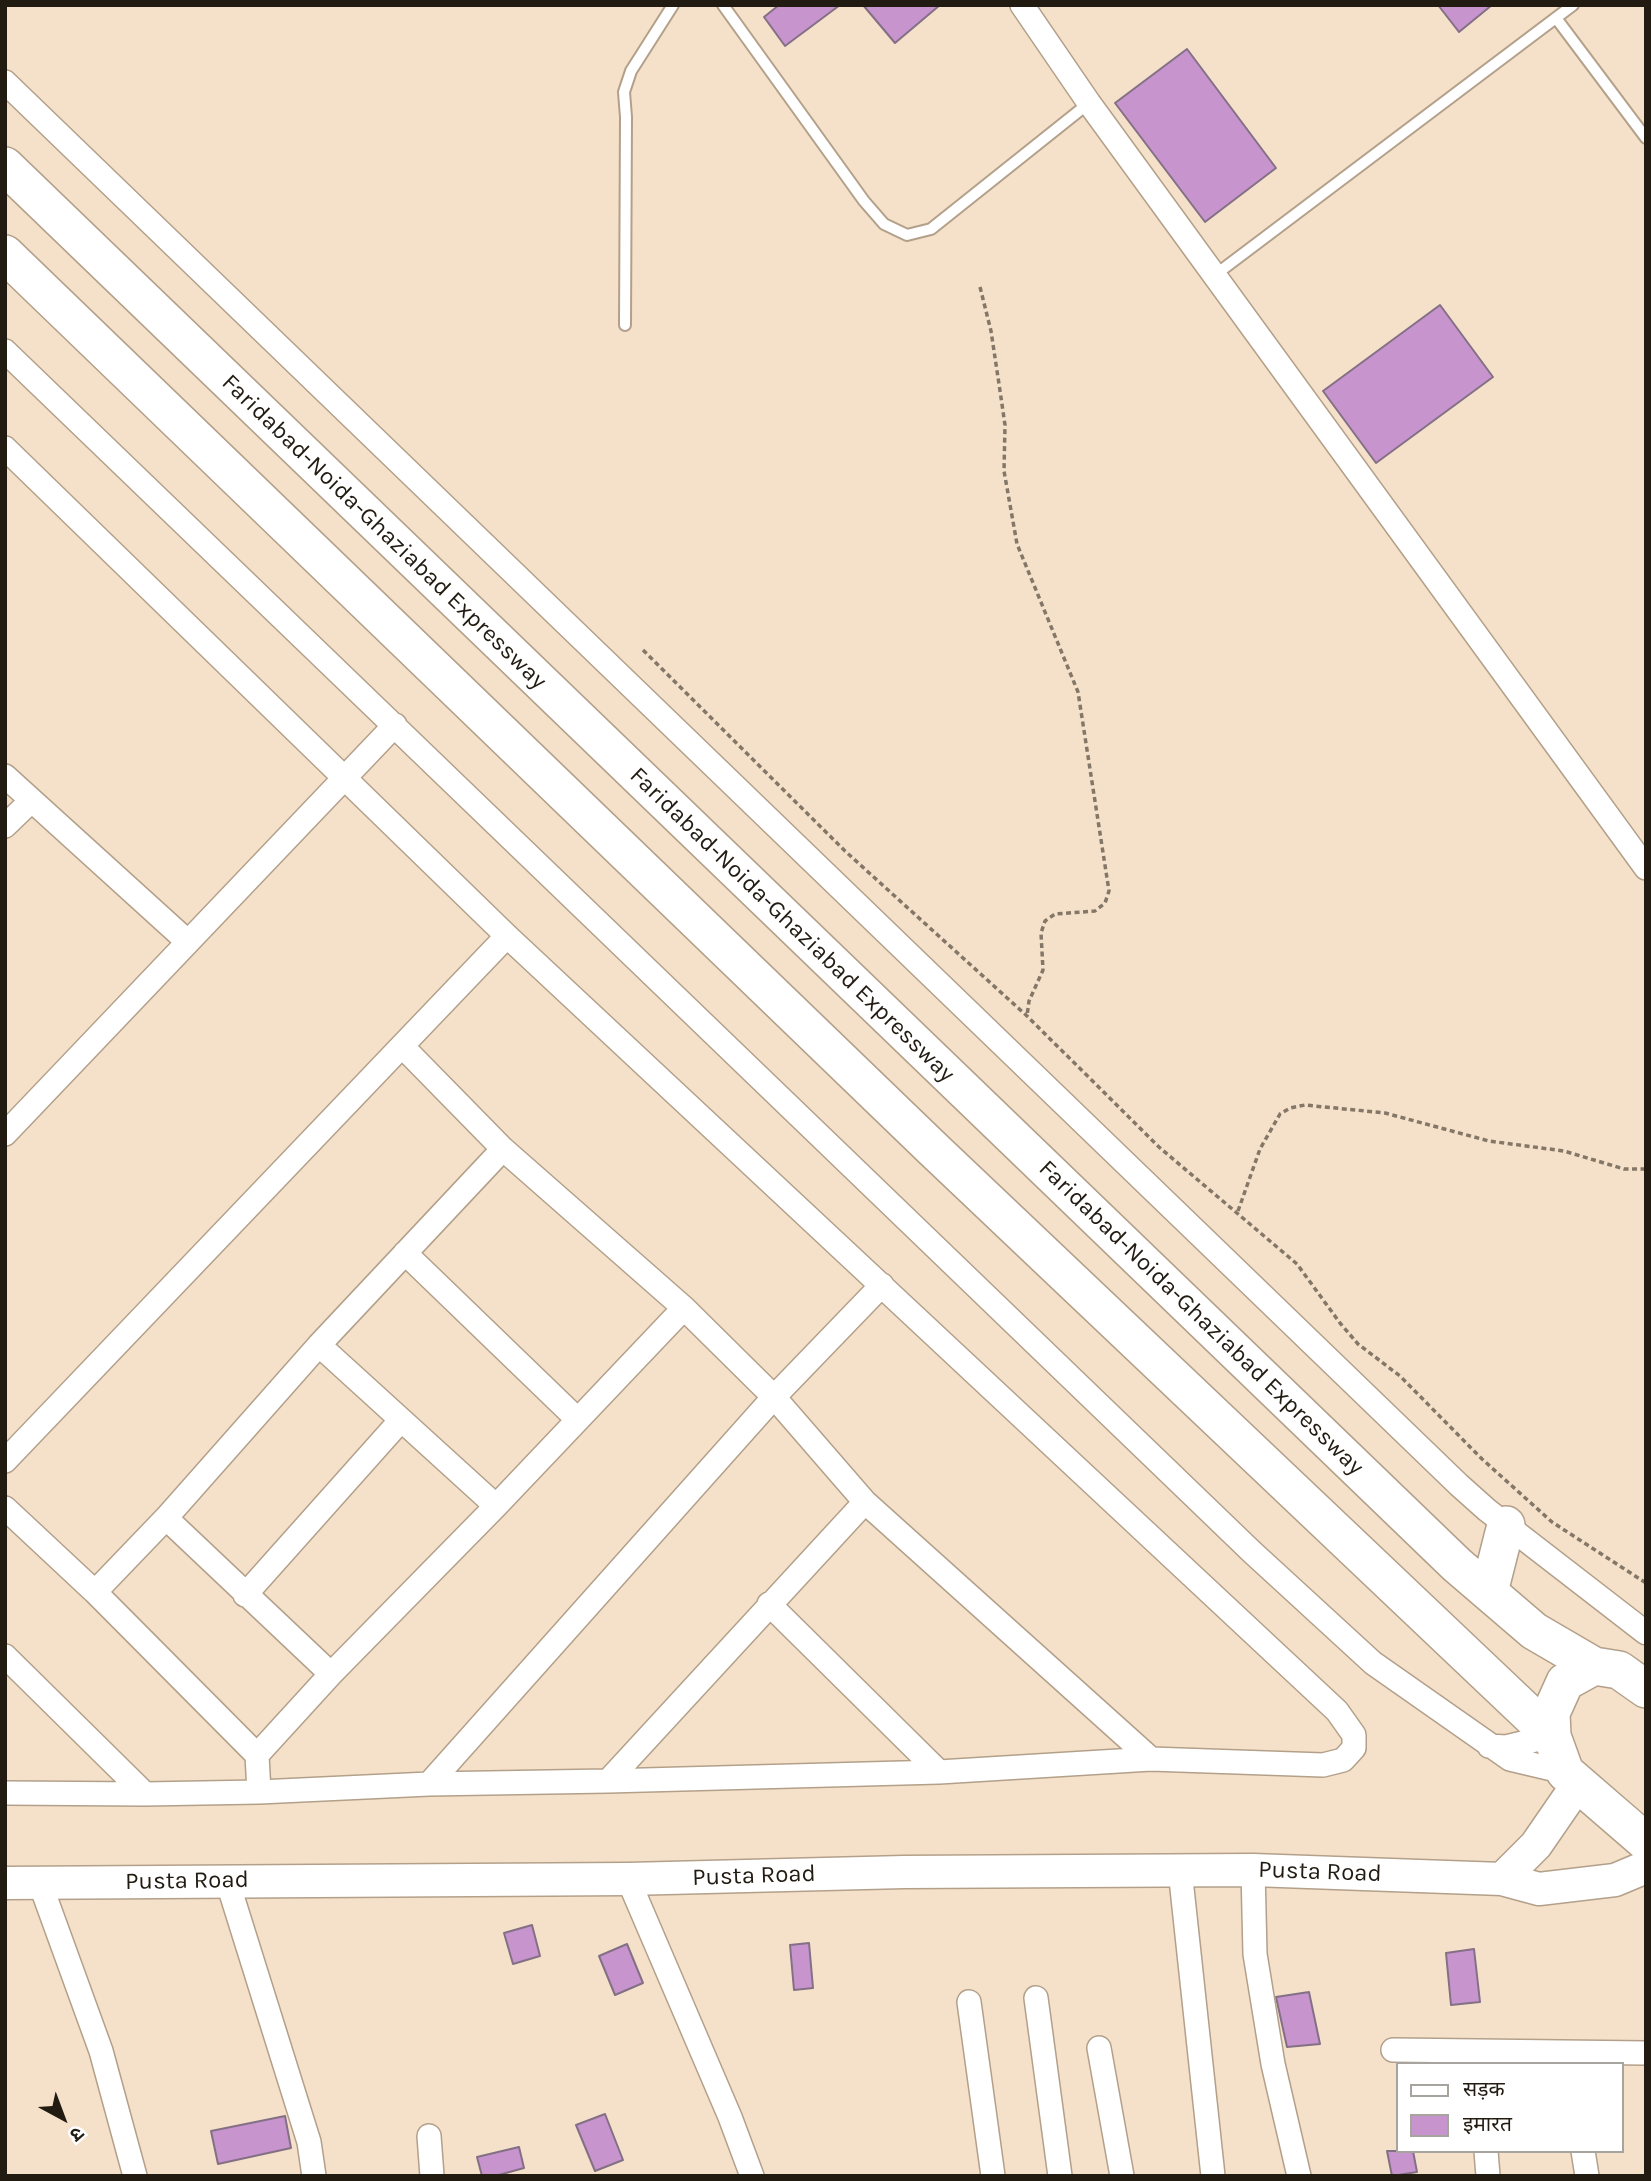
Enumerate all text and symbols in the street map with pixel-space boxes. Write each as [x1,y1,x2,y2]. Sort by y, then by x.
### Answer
street label: Faridabad-Noida-Ghaziabad Expressway [215,368,553,696]
street label: Faridabad-Noida-Ghaziabad Expressway [623,761,961,1089]
street label: Faridabad-Noida-Ghaziabad Expressway [1032,1154,1370,1482]
street label: Pusta Road [1258,1855,1382,1889]
street label: Pusta Road [692,1859,816,1893]
street label: Pusta Road [125,1866,249,1896]
legend [1396,2062,1623,2153]
text: सड़क [1463,2077,1505,2101]
north arrow [28,2083,98,2153]
text: इमारत [1463,2112,1512,2136]
text: उ [65,2122,88,2146]

